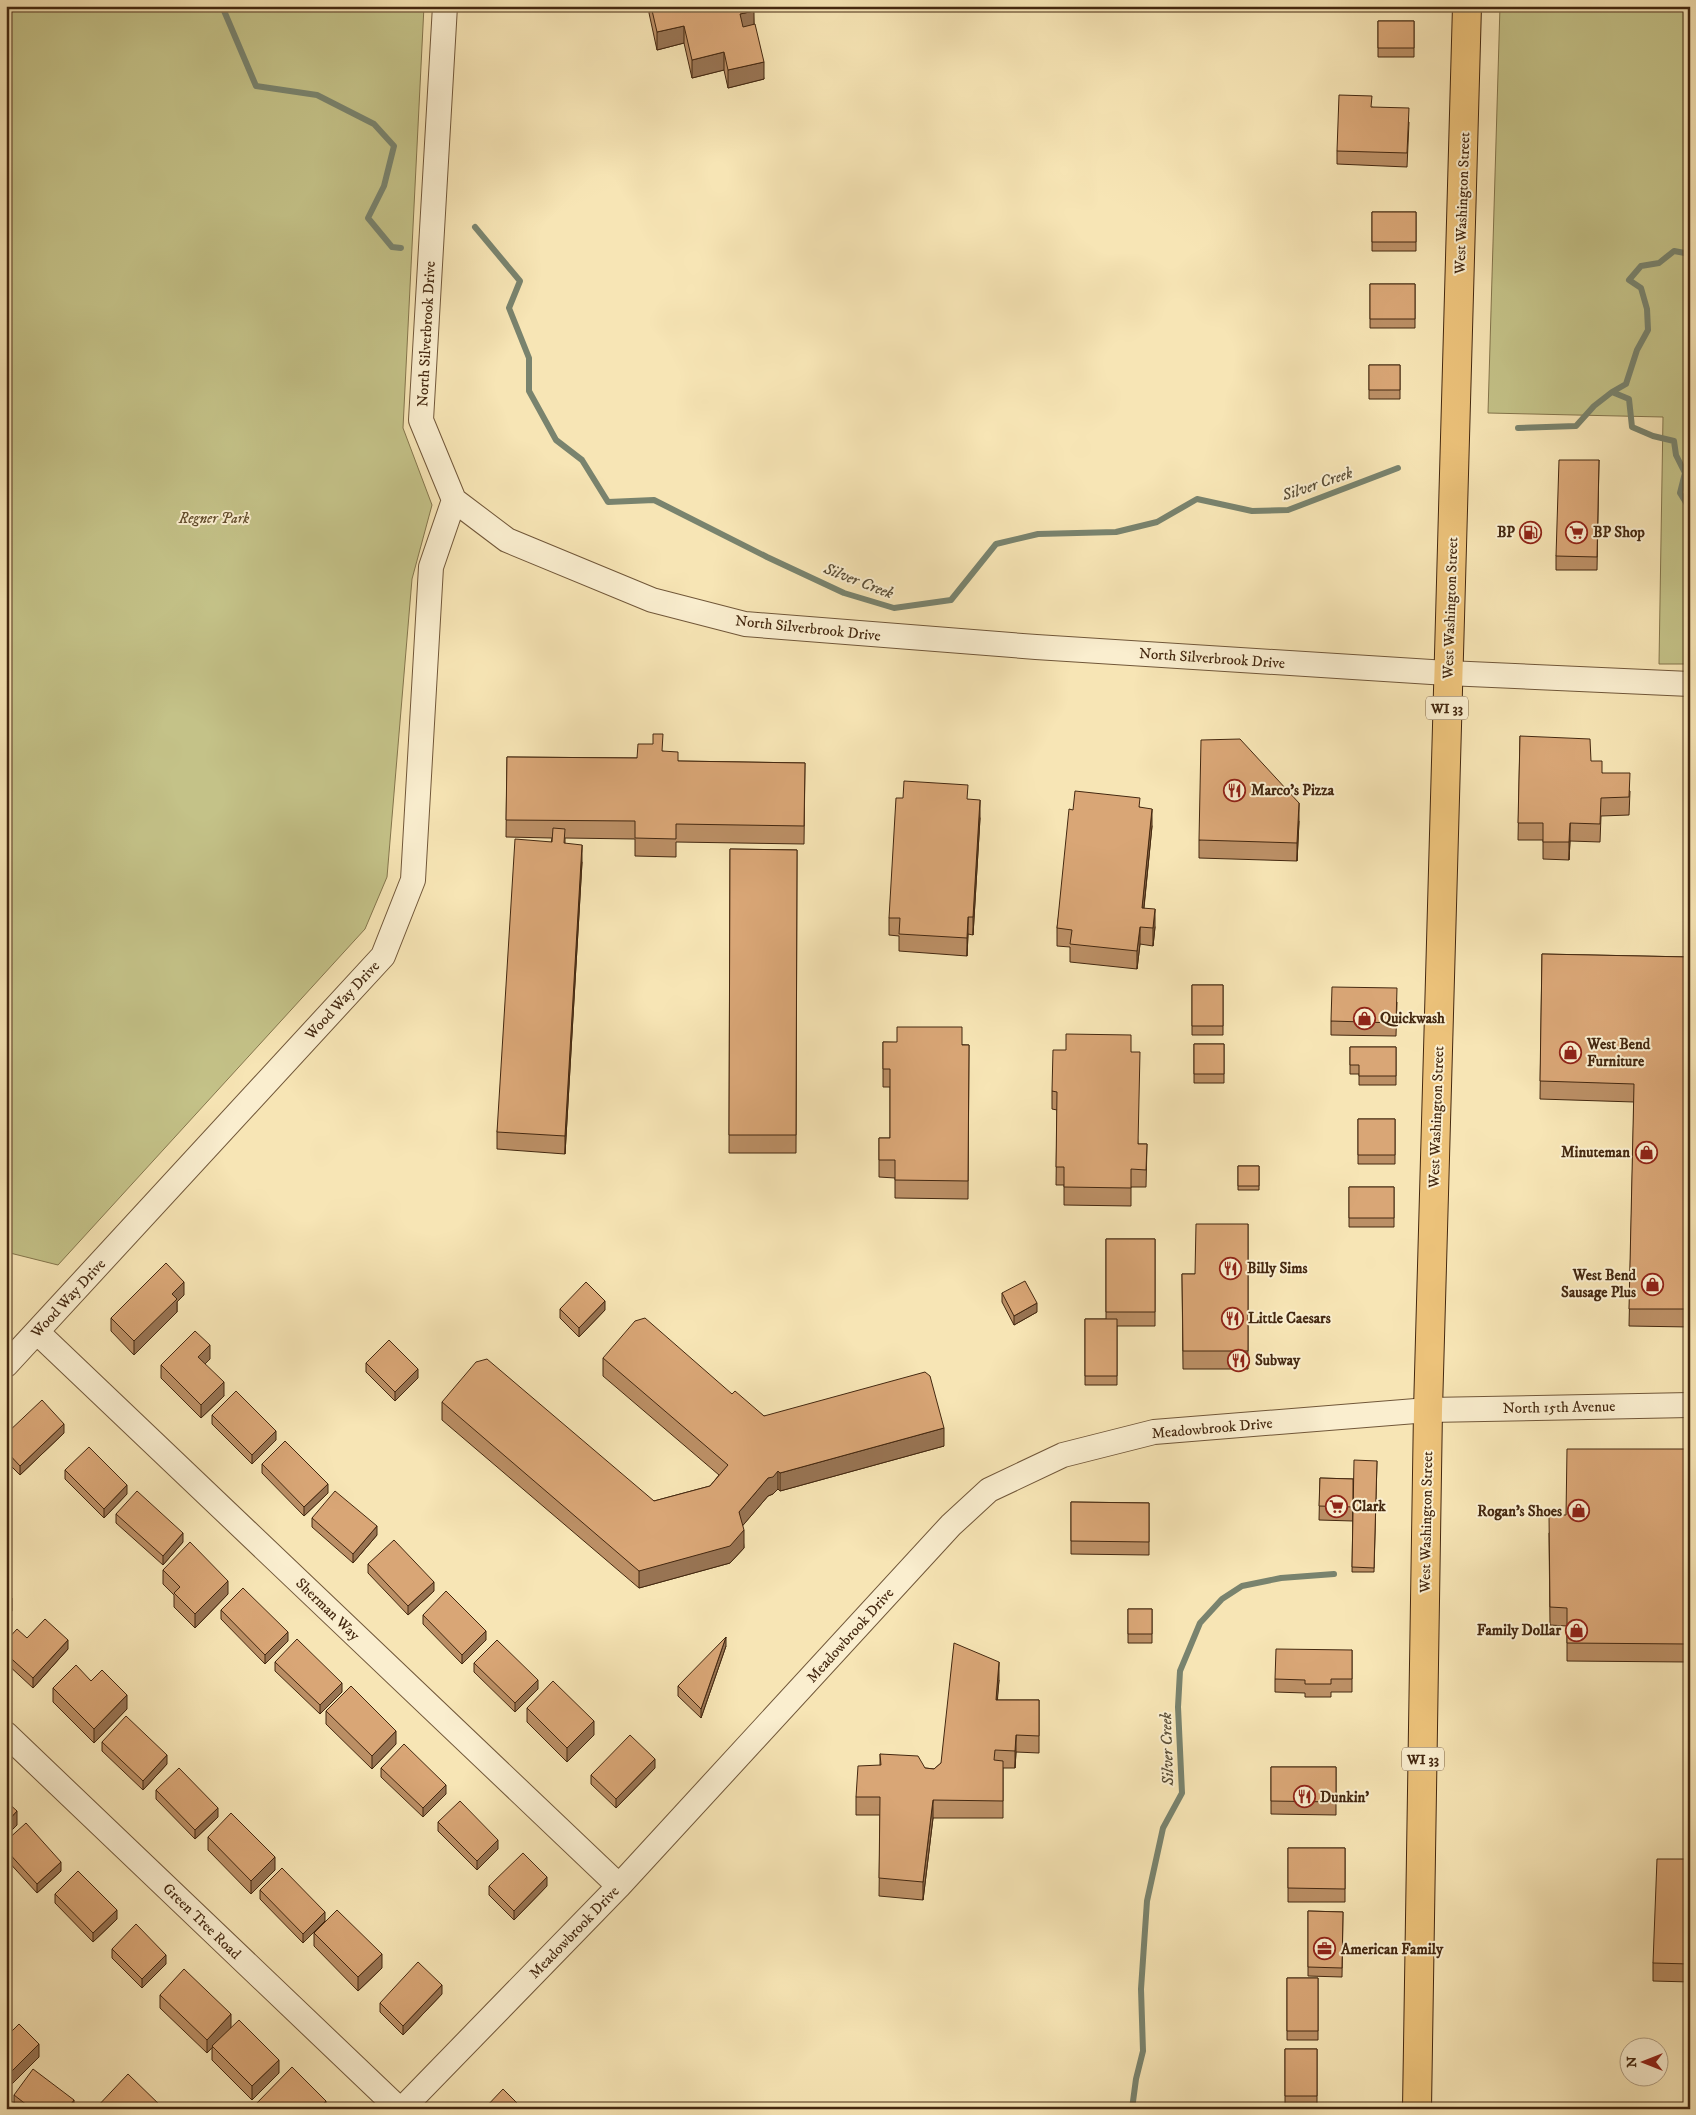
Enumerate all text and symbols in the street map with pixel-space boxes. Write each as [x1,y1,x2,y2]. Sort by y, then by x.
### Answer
street label: West Washington Street [1450,132,1474,275]
street label: North Silverbrook Drive [413,260,440,408]
water label: Silver Creek [1279,462,1355,506]
park label: Regner Park [178,509,250,528]
fuel station icon: BP [1519,520,1543,544]
supermarket icon: BP Shop [1565,520,1589,544]
place label: BP [1497,523,1515,542]
place label: BP Shop [1593,523,1645,542]
street label: West Washington Street [1438,537,1462,680]
water label: Silver Creek [820,558,897,604]
street label: North Silverbrook Drive [734,611,882,646]
street label: North Silverbrook Drive [1138,644,1286,673]
road number: WI 33 [1426,696,1468,720]
restaurant icon: Marco's Pizza [1223,778,1247,802]
place label: Marco's Pizza [1251,781,1335,800]
street label: Wood Way Drive [300,957,384,1045]
shop icon: Quickwash [1352,1006,1376,1030]
place label: Quickwash [1380,1009,1445,1028]
place label: West Bend Furniture [1586,1035,1651,1071]
shop icon: West Bend Furniture [1559,1041,1583,1065]
street label: West Washington Street [1424,1046,1448,1189]
shop icon: Minuteman [1634,1140,1658,1164]
place label: Minuteman [1561,1143,1630,1162]
street label: Wood Way Drive [26,1255,110,1343]
restaurant icon: Billy Sims [1219,1256,1243,1280]
place label: Billy Sims [1247,1259,1307,1278]
place label: West Bend Sausage Plus [1561,1266,1637,1302]
shop icon: West Bend Sausage Plus [1640,1272,1664,1296]
restaurant icon: Little Caesars [1220,1306,1244,1330]
place label: Little Caesars [1248,1309,1331,1328]
restaurant icon: Subway [1227,1348,1251,1372]
place label: Subway [1255,1351,1301,1370]
street label: North 15th Avenue [1502,1397,1616,1418]
street label: Meadowbrook Drive [1151,1414,1273,1443]
street label: West Washington Street [1416,1451,1437,1594]
supermarket icon: Clark [1324,1494,1348,1518]
place label: Clark [1352,1497,1386,1516]
shop icon: Rogan's Shoes [1566,1499,1590,1523]
place label: Rogan's Shoes [1477,1502,1562,1521]
street label: Sherman Way [291,1574,365,1645]
street label: Meadowbrook Drive [803,1584,898,1687]
shop icon: Family Dollar [1565,1618,1589,1642]
place label: Family Dollar [1477,1621,1561,1640]
water label: Silver Creek [1156,1712,1178,1787]
road number: WI 33 [1402,1748,1444,1770]
restaurant icon: Dunkin' [1292,1785,1316,1809]
place label: Dunkin' [1320,1788,1369,1807]
street label: Green Tree Road [158,1879,245,1964]
street label: Meadowbrook Drive [525,1882,623,1983]
office icon: American Family [1313,1937,1337,1961]
place label: American Family [1340,1940,1444,1959]
north arrow [1618,2038,1668,2088]
text: N [1623,2056,1641,2068]

